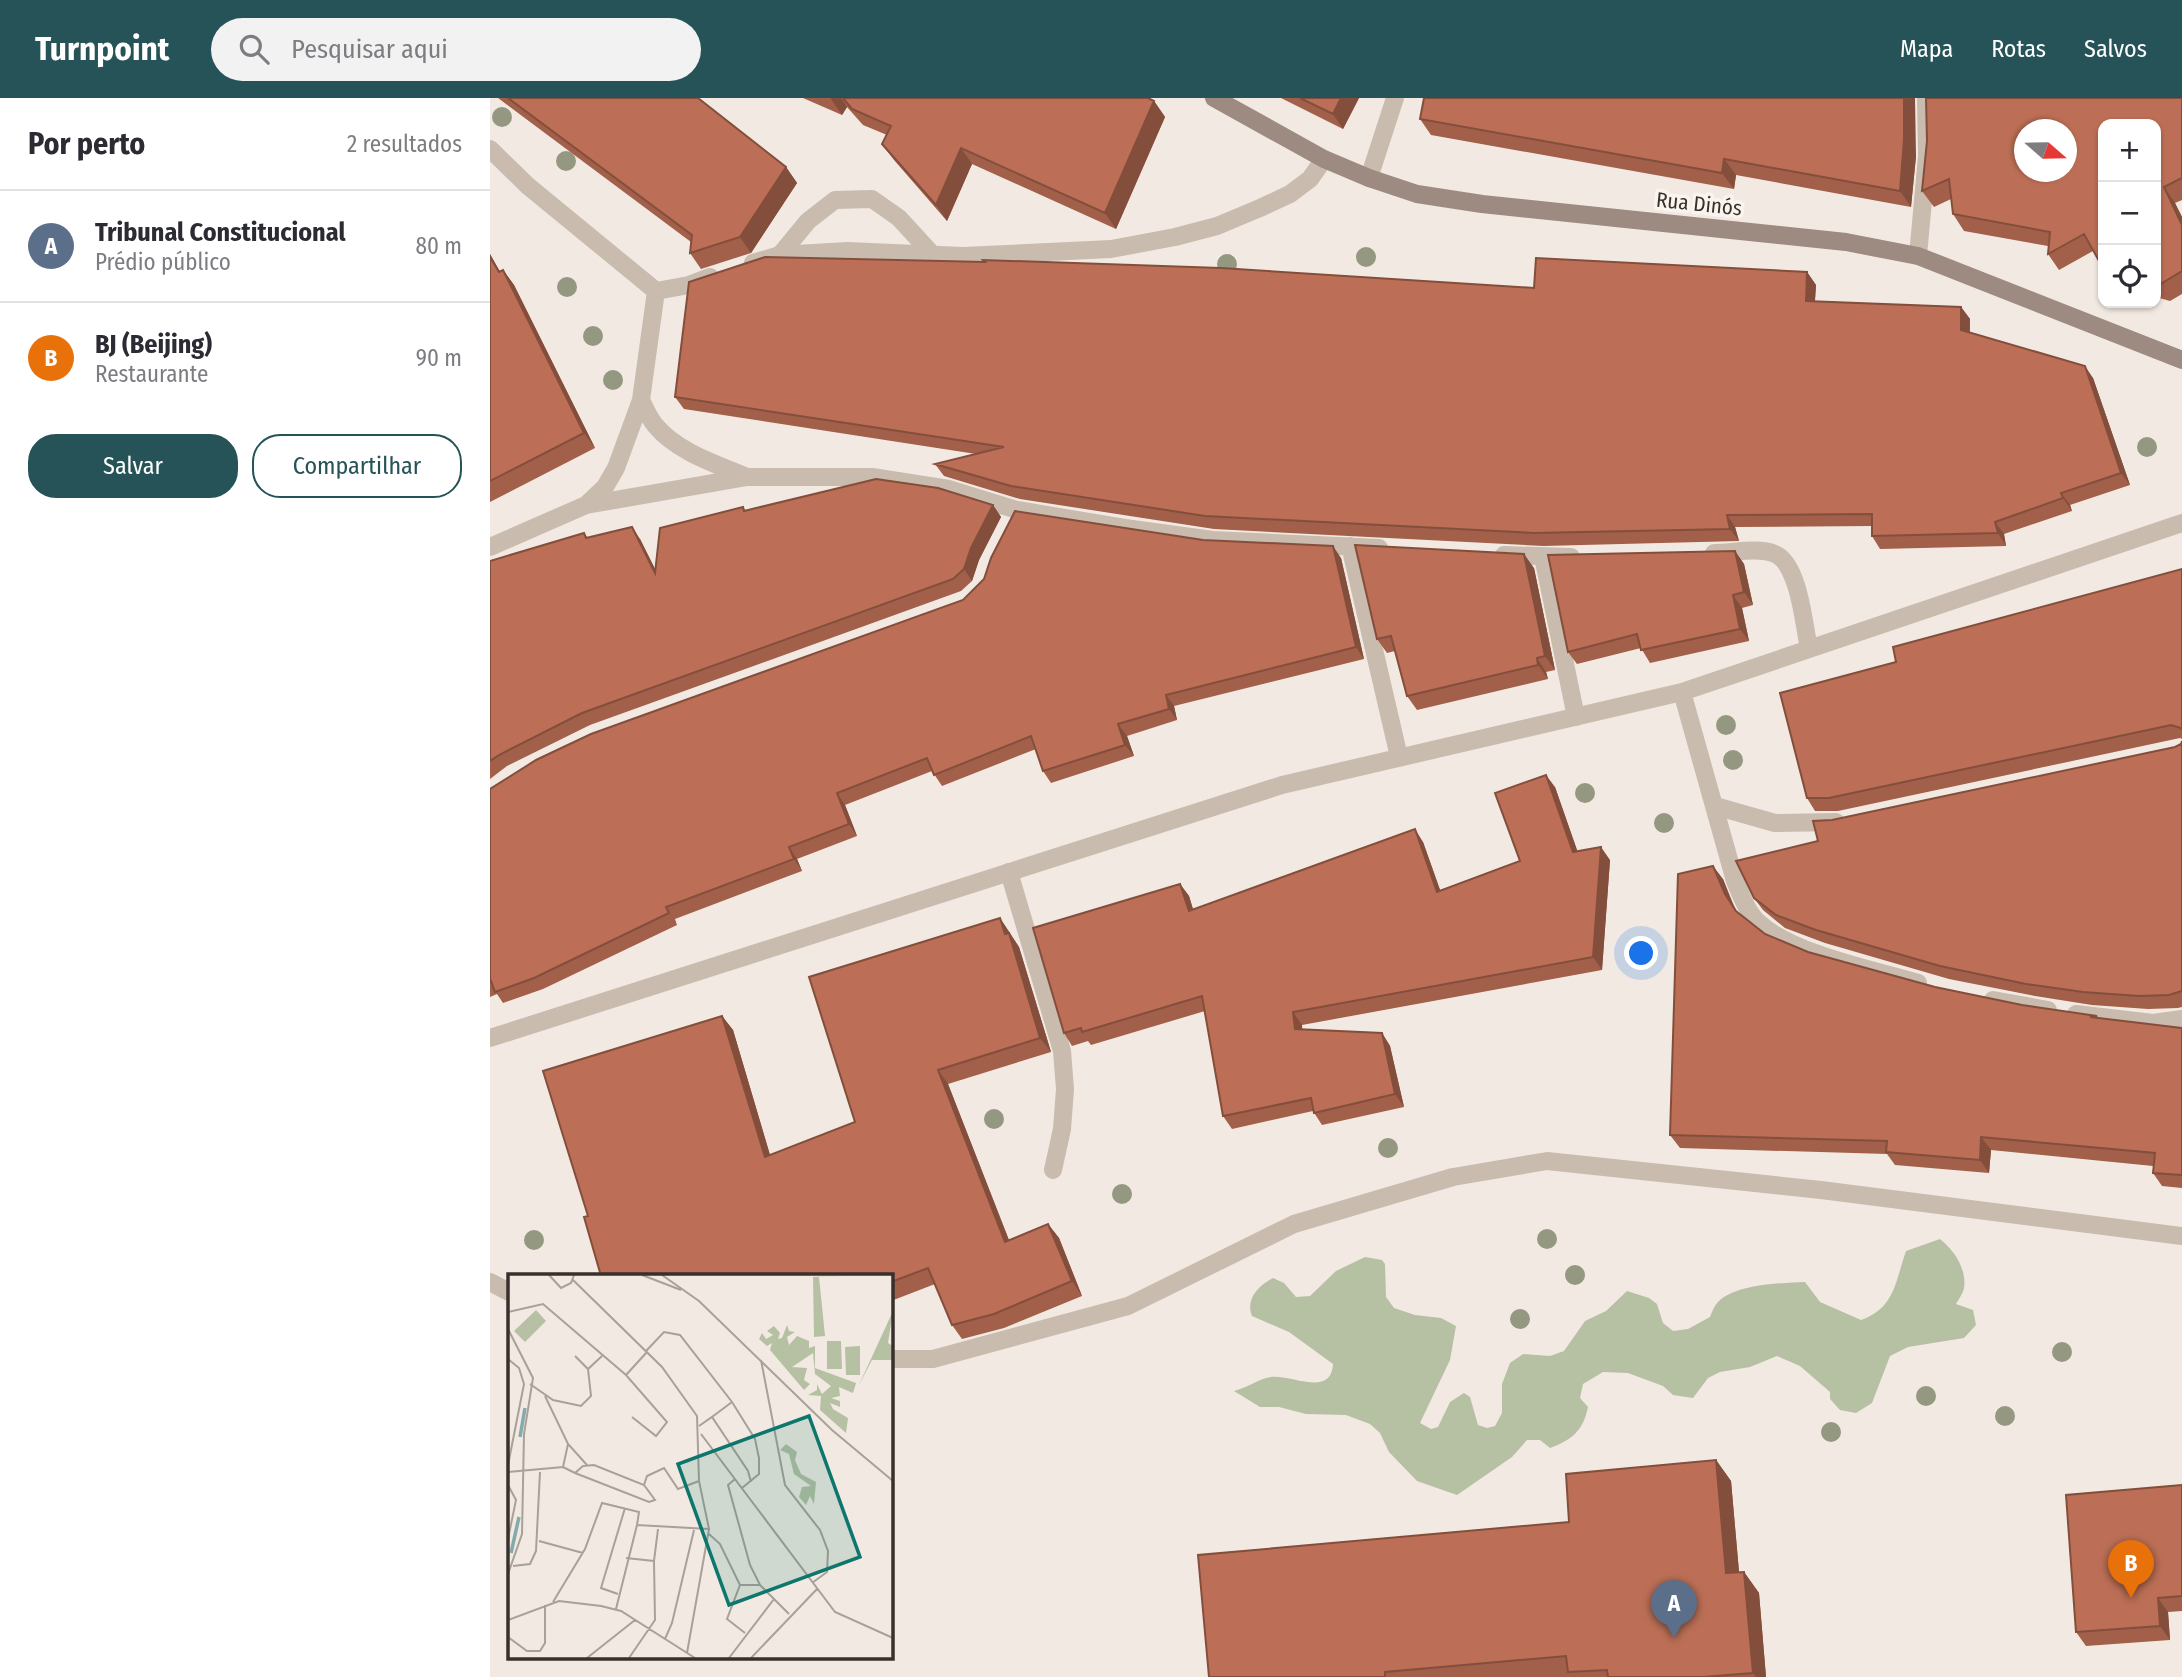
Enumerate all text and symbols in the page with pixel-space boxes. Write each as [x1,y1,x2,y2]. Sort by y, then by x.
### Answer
search box [211,18,701,81]
text: Turnpoint [35,29,169,69]
icon: search [235,30,273,68]
text: Pesquisar aqui [291,34,448,65]
text: Mapa [1900,35,1953,63]
text: Rotas [1991,35,2046,63]
text: Salvos [2084,35,2147,63]
north arrow [2014,119,2077,182]
map controls [2098,119,2161,308]
button: + [2098,119,2161,182]
text: Por perto [28,126,145,162]
text: 2 resultados [347,130,462,158]
button: − [2098,182,2161,245]
street label: Rua Dinós [1655,187,1743,221]
text: Tribunal Constitucional [95,217,345,248]
text: A [45,232,57,260]
text: 80 m [415,232,462,260]
button: locate [2098,245,2161,308]
text: Prédio público [95,248,231,276]
text: BJ (Beijing) [95,329,212,360]
text: B [45,344,57,372]
text: 90 m [416,344,462,372]
text: Restaurante [95,360,208,388]
button: Salvar [28,434,238,498]
button: Compartilhar [252,434,462,498]
your location [1624,936,1658,970]
inset map [508,1274,892,1660]
pin: B [2108,1540,2154,1598]
pin: A [1651,1580,1697,1638]

